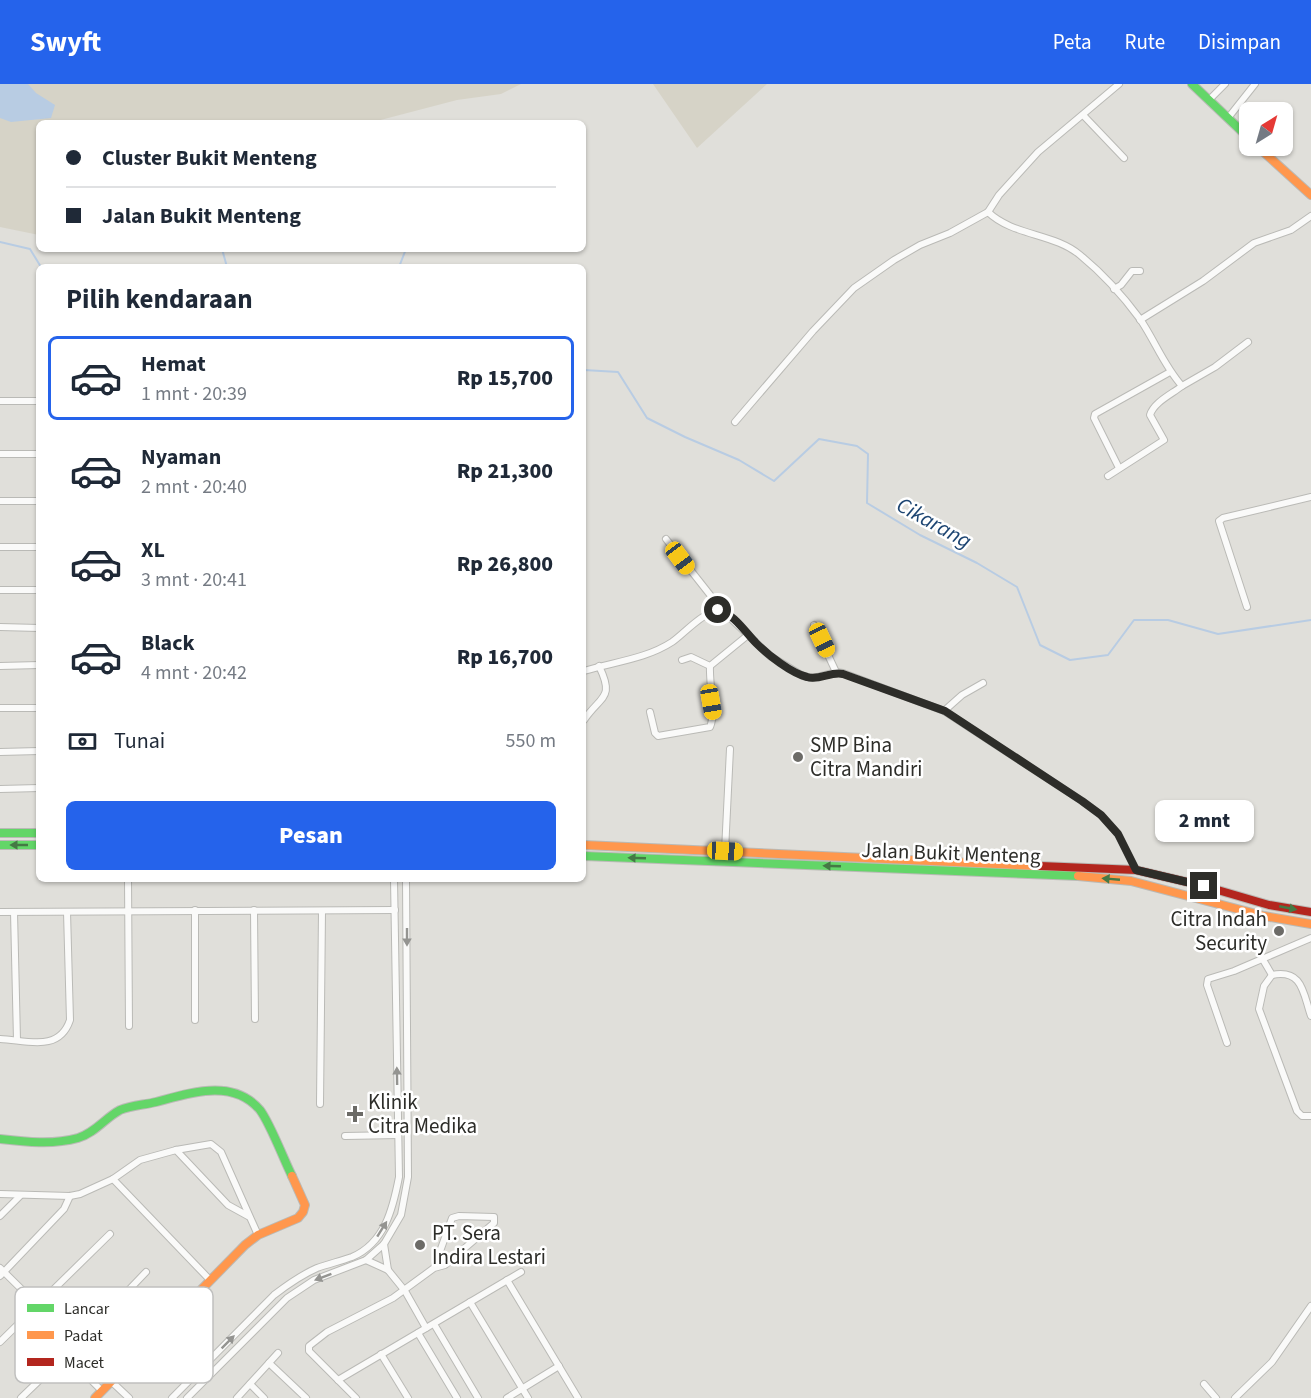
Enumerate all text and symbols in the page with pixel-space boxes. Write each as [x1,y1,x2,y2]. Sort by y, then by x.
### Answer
text: Swyft [30,22,101,62]
text: Peta [1053,27,1091,57]
text: Rute [1124,27,1165,57]
text: Disimpan [1198,27,1281,57]
north arrow [1239,102,1293,156]
map controls [1239,102,1293,156]
text: Cluster Bukit Menteng [102,142,317,174]
text: Jalan Bukit Menteng [102,200,301,232]
text: Pilih kendaraan [66,280,253,319]
text: Hemat [141,348,206,380]
icon: car [69,351,123,405]
text: Rp 15,700 [457,362,553,394]
text: 1 mnt · 20:39 [141,380,247,408]
text: Nyaman [141,441,221,473]
icon: car [69,444,123,498]
text: Rp 21,300 [457,455,553,487]
text: 2 mnt · 20:40 [141,473,247,501]
water label: Cikarang [891,489,977,557]
text: XL [141,534,165,566]
icon: car [69,537,123,591]
car [662,538,698,578]
text: Rp 26,800 [457,548,553,580]
text: 3 mnt · 20:41 [141,566,247,594]
route start [704,596,731,623]
car [806,620,838,660]
text: Black [141,627,195,659]
icon: car [69,630,123,684]
text: Rp 16,700 [457,641,553,673]
text: 4 mnt · 20:42 [141,659,247,687]
car [699,683,723,721]
icon: cash [66,725,99,758]
text: Tunai [114,725,165,757]
text: 550 m [506,727,556,755]
place label: SMP Bina Citra Mandiri [810,730,922,784]
marker: SMP Bina Citra Mandiri [791,750,805,764]
callout: 2 mnt [1154,799,1254,841]
button: Pesan [66,801,556,870]
text: 2 mnt [1179,807,1230,835]
street label: Jalan Bukit Menteng [861,835,1042,871]
one-way arrow [10,840,29,850]
car [707,841,743,861]
one-way arrow [628,854,647,863]
one-way arrow [823,862,842,871]
route end [1190,872,1217,899]
one-way arrow [1101,874,1120,884]
place label: Citra Indah Security [1170,904,1267,958]
one-way arrow [1278,904,1297,913]
marker: Citra Indah Security [1272,924,1286,938]
one-way arrow [402,928,412,947]
one-way arrow [392,1066,402,1085]
place label: Klinik Citra Medika [368,1087,477,1141]
marker: Klinik Citra Medika [346,1105,364,1123]
place label: PT. Sera Indira Lestari [432,1218,546,1272]
one-way arrow [377,1221,388,1237]
marker: PT. Sera Indira Lestari [413,1238,427,1252]
one-way arrow [314,1272,332,1282]
legend [15,1287,213,1383]
text: Lancar [64,1298,110,1320]
text: Padat [64,1325,103,1347]
one-way arrow [221,1334,235,1349]
text: Macet [64,1352,104,1374]

